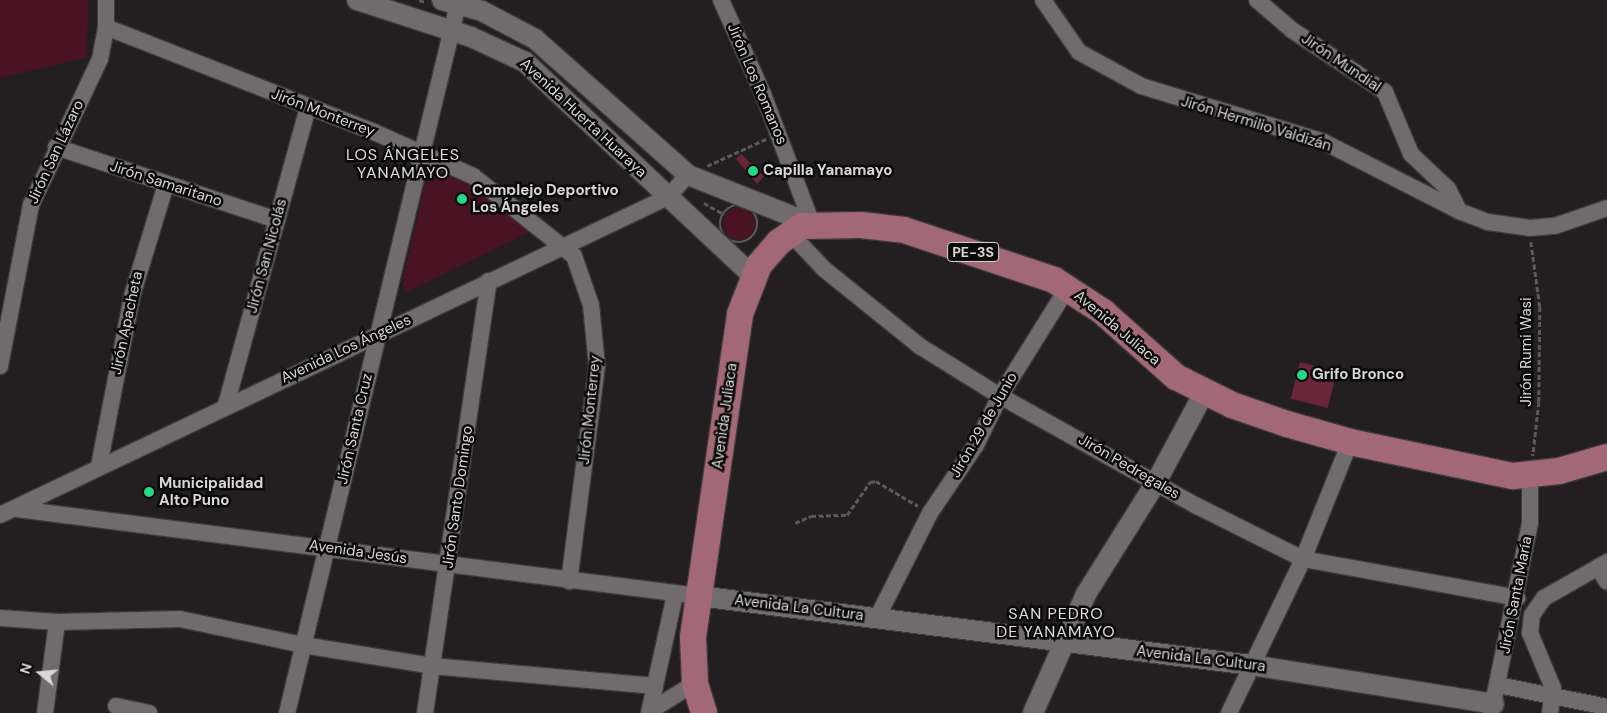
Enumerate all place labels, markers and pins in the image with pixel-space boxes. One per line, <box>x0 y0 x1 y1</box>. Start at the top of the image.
place label: Capilla Yanamayo <box>763 162 892 180</box>
marker: Capilla Yanamayo <box>747 165 759 177</box>
place label: Complejo Deportivo Los Ángeles <box>472 181 619 216</box>
marker: Complejo Deportivo Los Ángeles <box>456 193 468 205</box>
place label: Grifo Bronco <box>1312 366 1404 384</box>
marker: Grifo Bronco <box>1296 369 1308 381</box>
place label: Municipalidad Alto Puno <box>159 474 263 509</box>
marker: Municipalidad Alto Puno <box>143 486 155 498</box>

